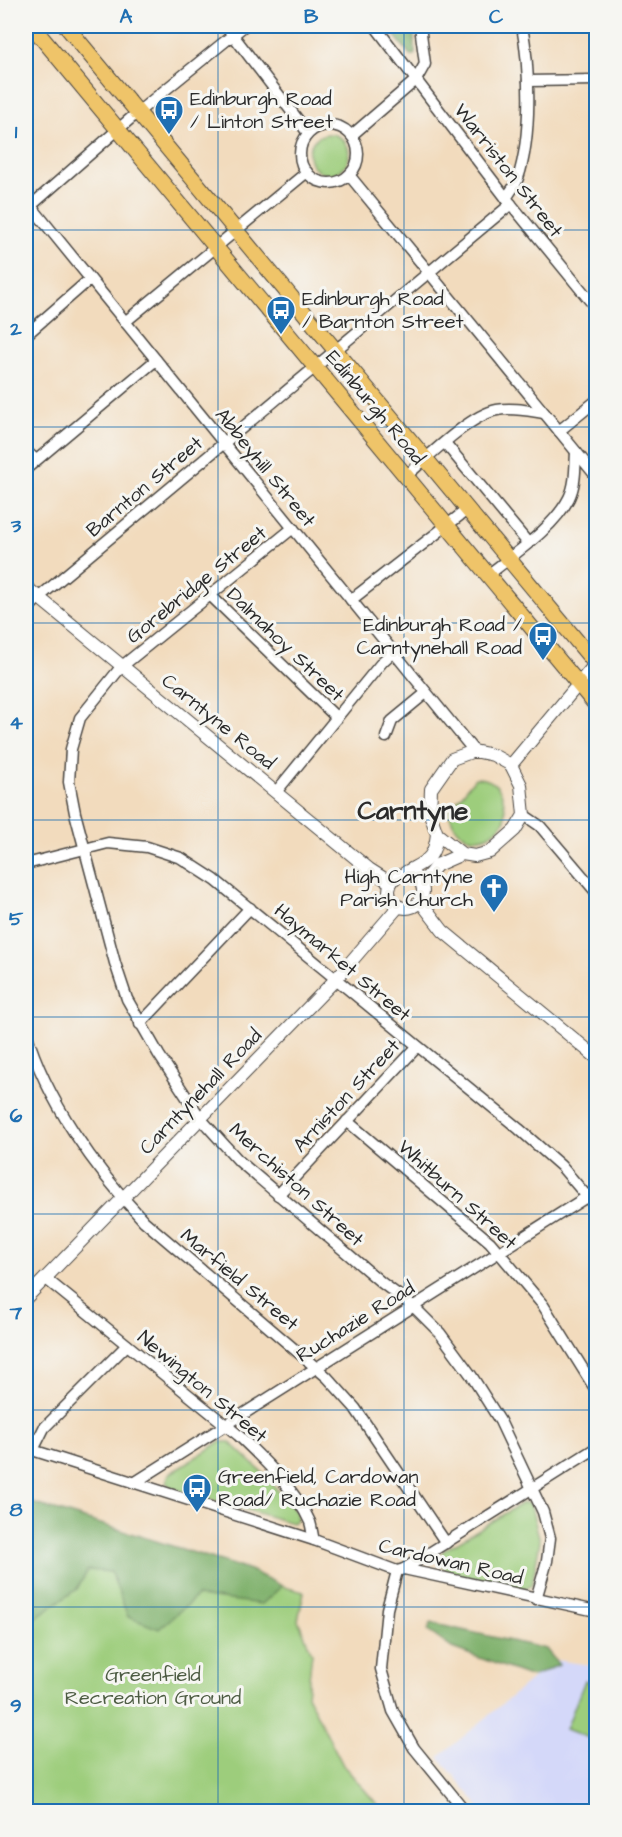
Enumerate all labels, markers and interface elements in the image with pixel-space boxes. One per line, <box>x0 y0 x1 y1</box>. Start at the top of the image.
text: A <box>120 3 133 31</box>
text: B <box>304 3 319 31</box>
text: C <box>489 3 504 31</box>
place label: Edinburgh Road / Linton Street <box>190 85 333 136</box>
bus stop icon: Edinburgh Road / Linton Street <box>153 94 185 136</box>
street label: Warriston Street <box>447 98 569 244</box>
text: 1 <box>15 118 18 146</box>
place label: Edinburgh Road / Barnton Street <box>302 285 464 336</box>
bus stop icon: Edinburgh Road / Barnton Street <box>265 294 297 336</box>
text: 2 <box>9 315 22 343</box>
street label: Edinburgh Road <box>318 344 432 472</box>
street label: Abbeyhill Street <box>208 402 322 534</box>
street label: Barnton Street <box>80 430 209 544</box>
text: 3 <box>10 512 22 540</box>
street label: Gorebridge Street <box>120 519 273 651</box>
street label: Dalmahoy Street <box>220 581 350 709</box>
place label: Edinburgh Road / Carntynehall Road <box>356 611 522 663</box>
bus stop icon: Edinburgh Road / Carntynehall Road <box>527 620 559 662</box>
street label: Carntyne Road <box>155 667 281 777</box>
text: 4 <box>9 709 23 737</box>
district label: Carntyne <box>358 793 468 832</box>
place label: High Carntyne Parish Church <box>340 863 473 914</box>
church icon: High Carntyne Parish Church <box>478 872 510 914</box>
street label: Haymarket Street <box>267 897 417 1029</box>
text: 5 <box>9 905 24 933</box>
street label: Carntynehall Road <box>133 1022 269 1162</box>
street label: Arniston Street <box>287 1033 407 1159</box>
text: 6 <box>10 1102 23 1130</box>
street label: Merchiston Street <box>223 1116 370 1253</box>
street label: Whitburn Street <box>392 1134 523 1256</box>
street label: Marfield Street <box>174 1222 305 1338</box>
street label: Ruchazie Road <box>291 1274 420 1369</box>
text: 7 <box>9 1299 23 1327</box>
street label: Newington Street <box>131 1324 273 1450</box>
place label: Greenfield, Cardowan Road/ Ruchazie Road <box>218 1463 418 1514</box>
bus stop icon: Greenfield, Cardowan Road/ Ruchazie Road <box>181 1472 213 1514</box>
text: 8 <box>10 1496 23 1524</box>
street label: Cardowan Road <box>376 1532 526 1592</box>
park label: Greenfield Recreation Ground <box>65 1661 241 1712</box>
text: 9 <box>10 1692 22 1720</box>

